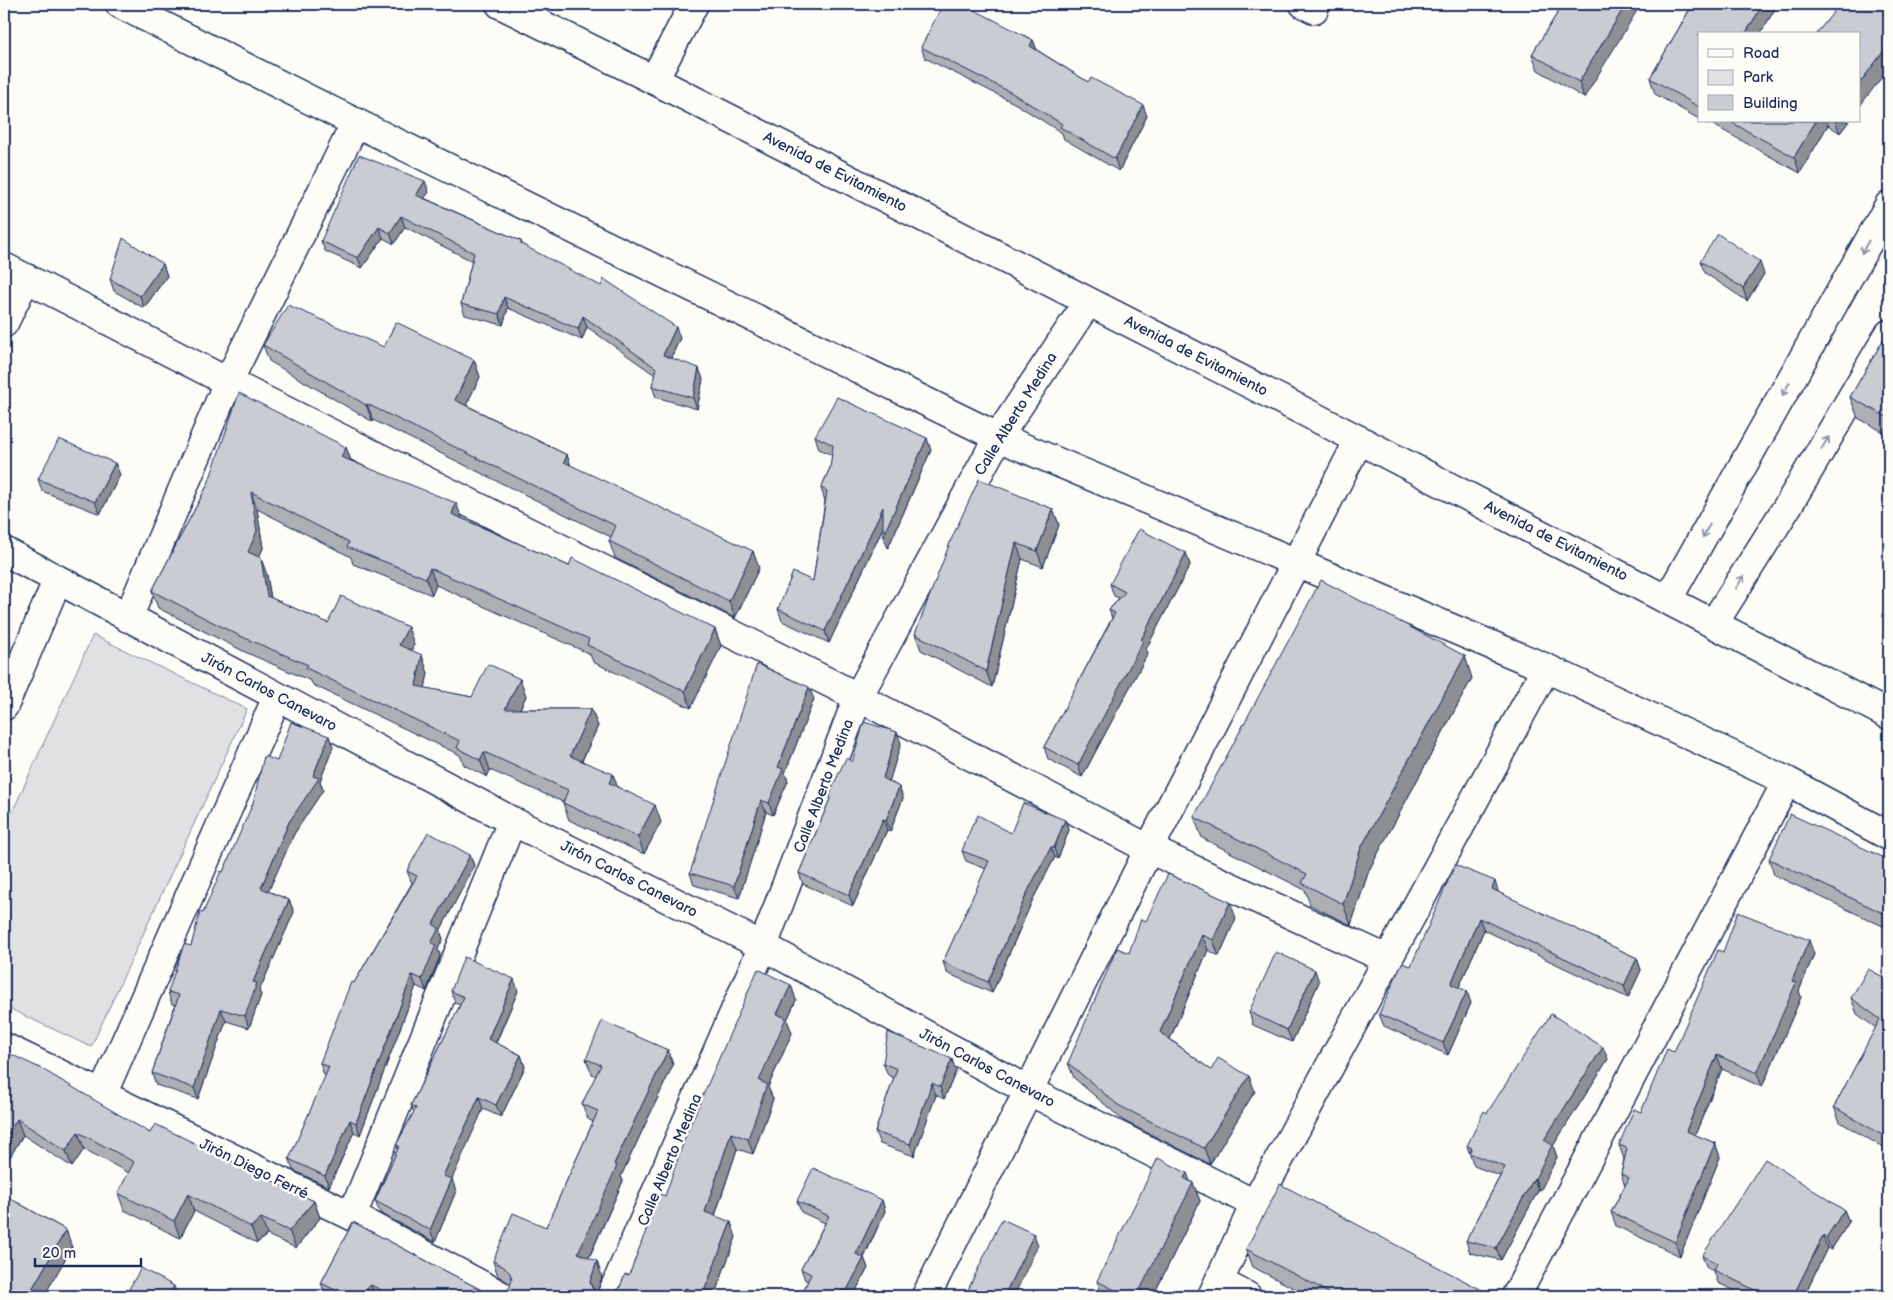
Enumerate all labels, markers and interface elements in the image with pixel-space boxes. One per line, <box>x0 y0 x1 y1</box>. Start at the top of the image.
legend <box>1698 32 1860 122</box>
text: Road <box>1743 44 1779 63</box>
text: Park <box>1743 68 1774 87</box>
text: Building <box>1743 94 1798 113</box>
street label: Avenida de Evitamiento <box>760 128 910 216</box>
one-way arrow <box>1860 240 1870 254</box>
street label: Avenida de Evitamiento <box>1121 312 1271 400</box>
street label: Calle Alberto Medina <box>970 349 1062 479</box>
one-way arrow <box>1780 381 1790 396</box>
one-way arrow <box>1820 436 1830 450</box>
street label: Avenida de Evitamiento <box>1481 497 1631 585</box>
one-way arrow <box>1701 523 1711 538</box>
one-way arrow <box>1735 575 1745 589</box>
street label: Jirón Carlos Canevaro <box>198 648 340 736</box>
street label: Calle Alberto Medina <box>790 716 858 856</box>
street label: Jirón Carlos Canevaro <box>557 836 701 922</box>
street label: Jirón Carlos Canevaro <box>916 1024 1058 1112</box>
street label: Calle Alberto Medina <box>634 1091 706 1229</box>
street label: Jirón Diego Ferré <box>196 1134 312 1204</box>
scale bar <box>35 1235 141 1267</box>
text: 20 m <box>42 1244 76 1263</box>

